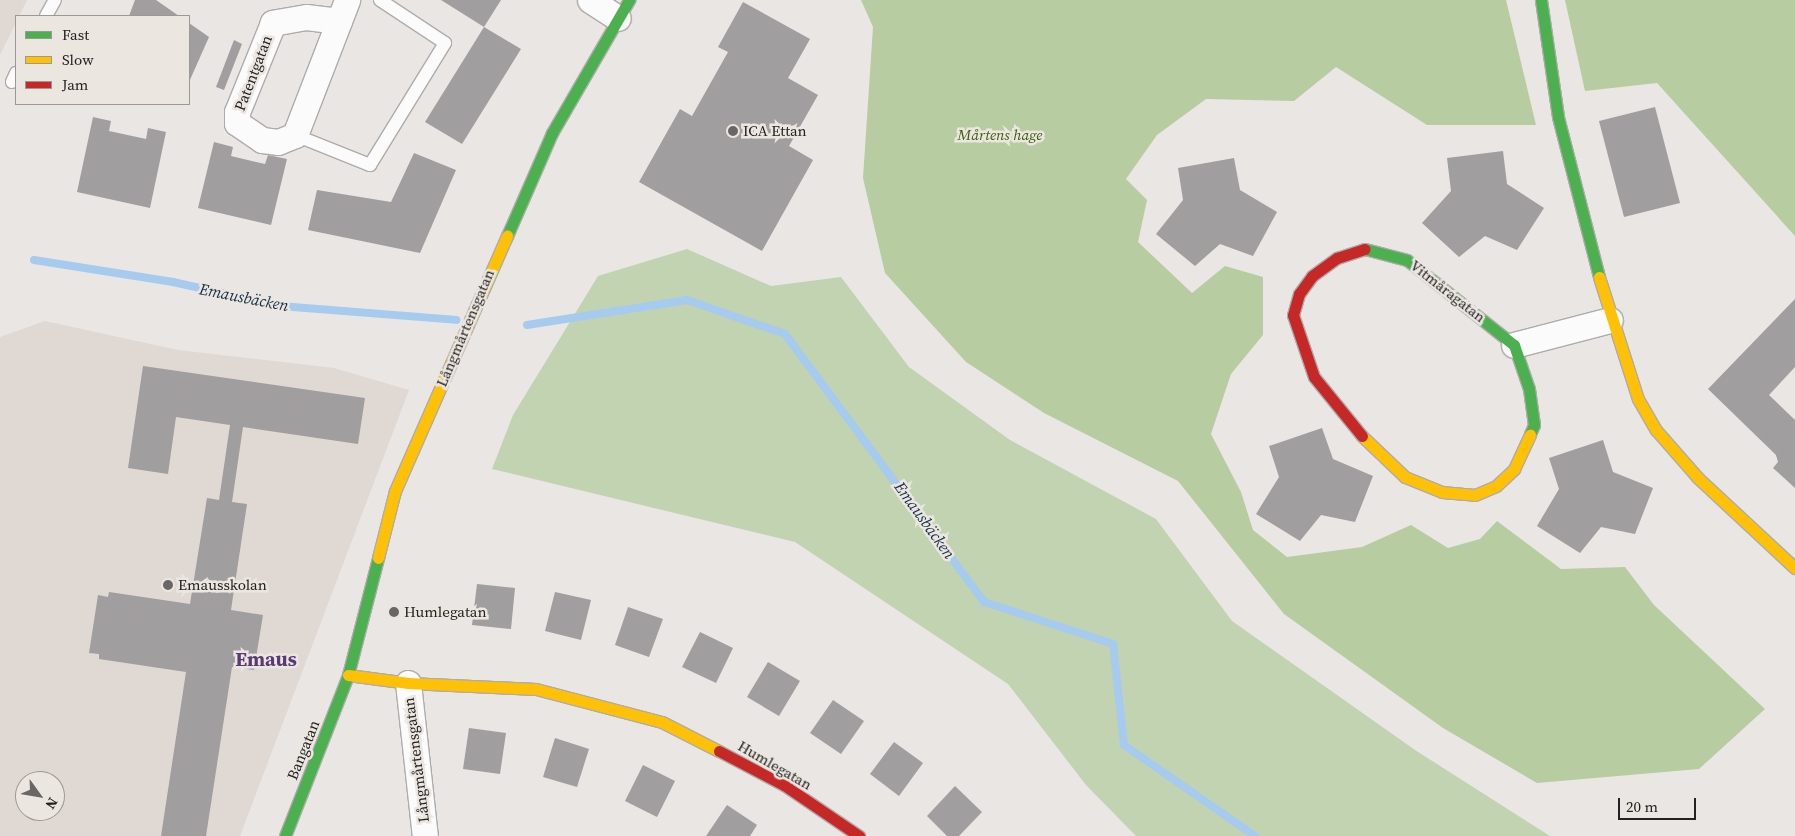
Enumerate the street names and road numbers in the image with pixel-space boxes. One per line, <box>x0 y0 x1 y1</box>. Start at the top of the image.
street label: Patentgatan <box>230 33 276 113</box>
street label: Vitmåragatan <box>1407 256 1489 326</box>
street label: Långmårtensgatan <box>432 267 498 389</box>
street label: Långmårtensgatan <box>399 696 433 824</box>
street label: Bangatan <box>283 718 323 782</box>
street label: Humlegatan <box>735 737 815 793</box>

